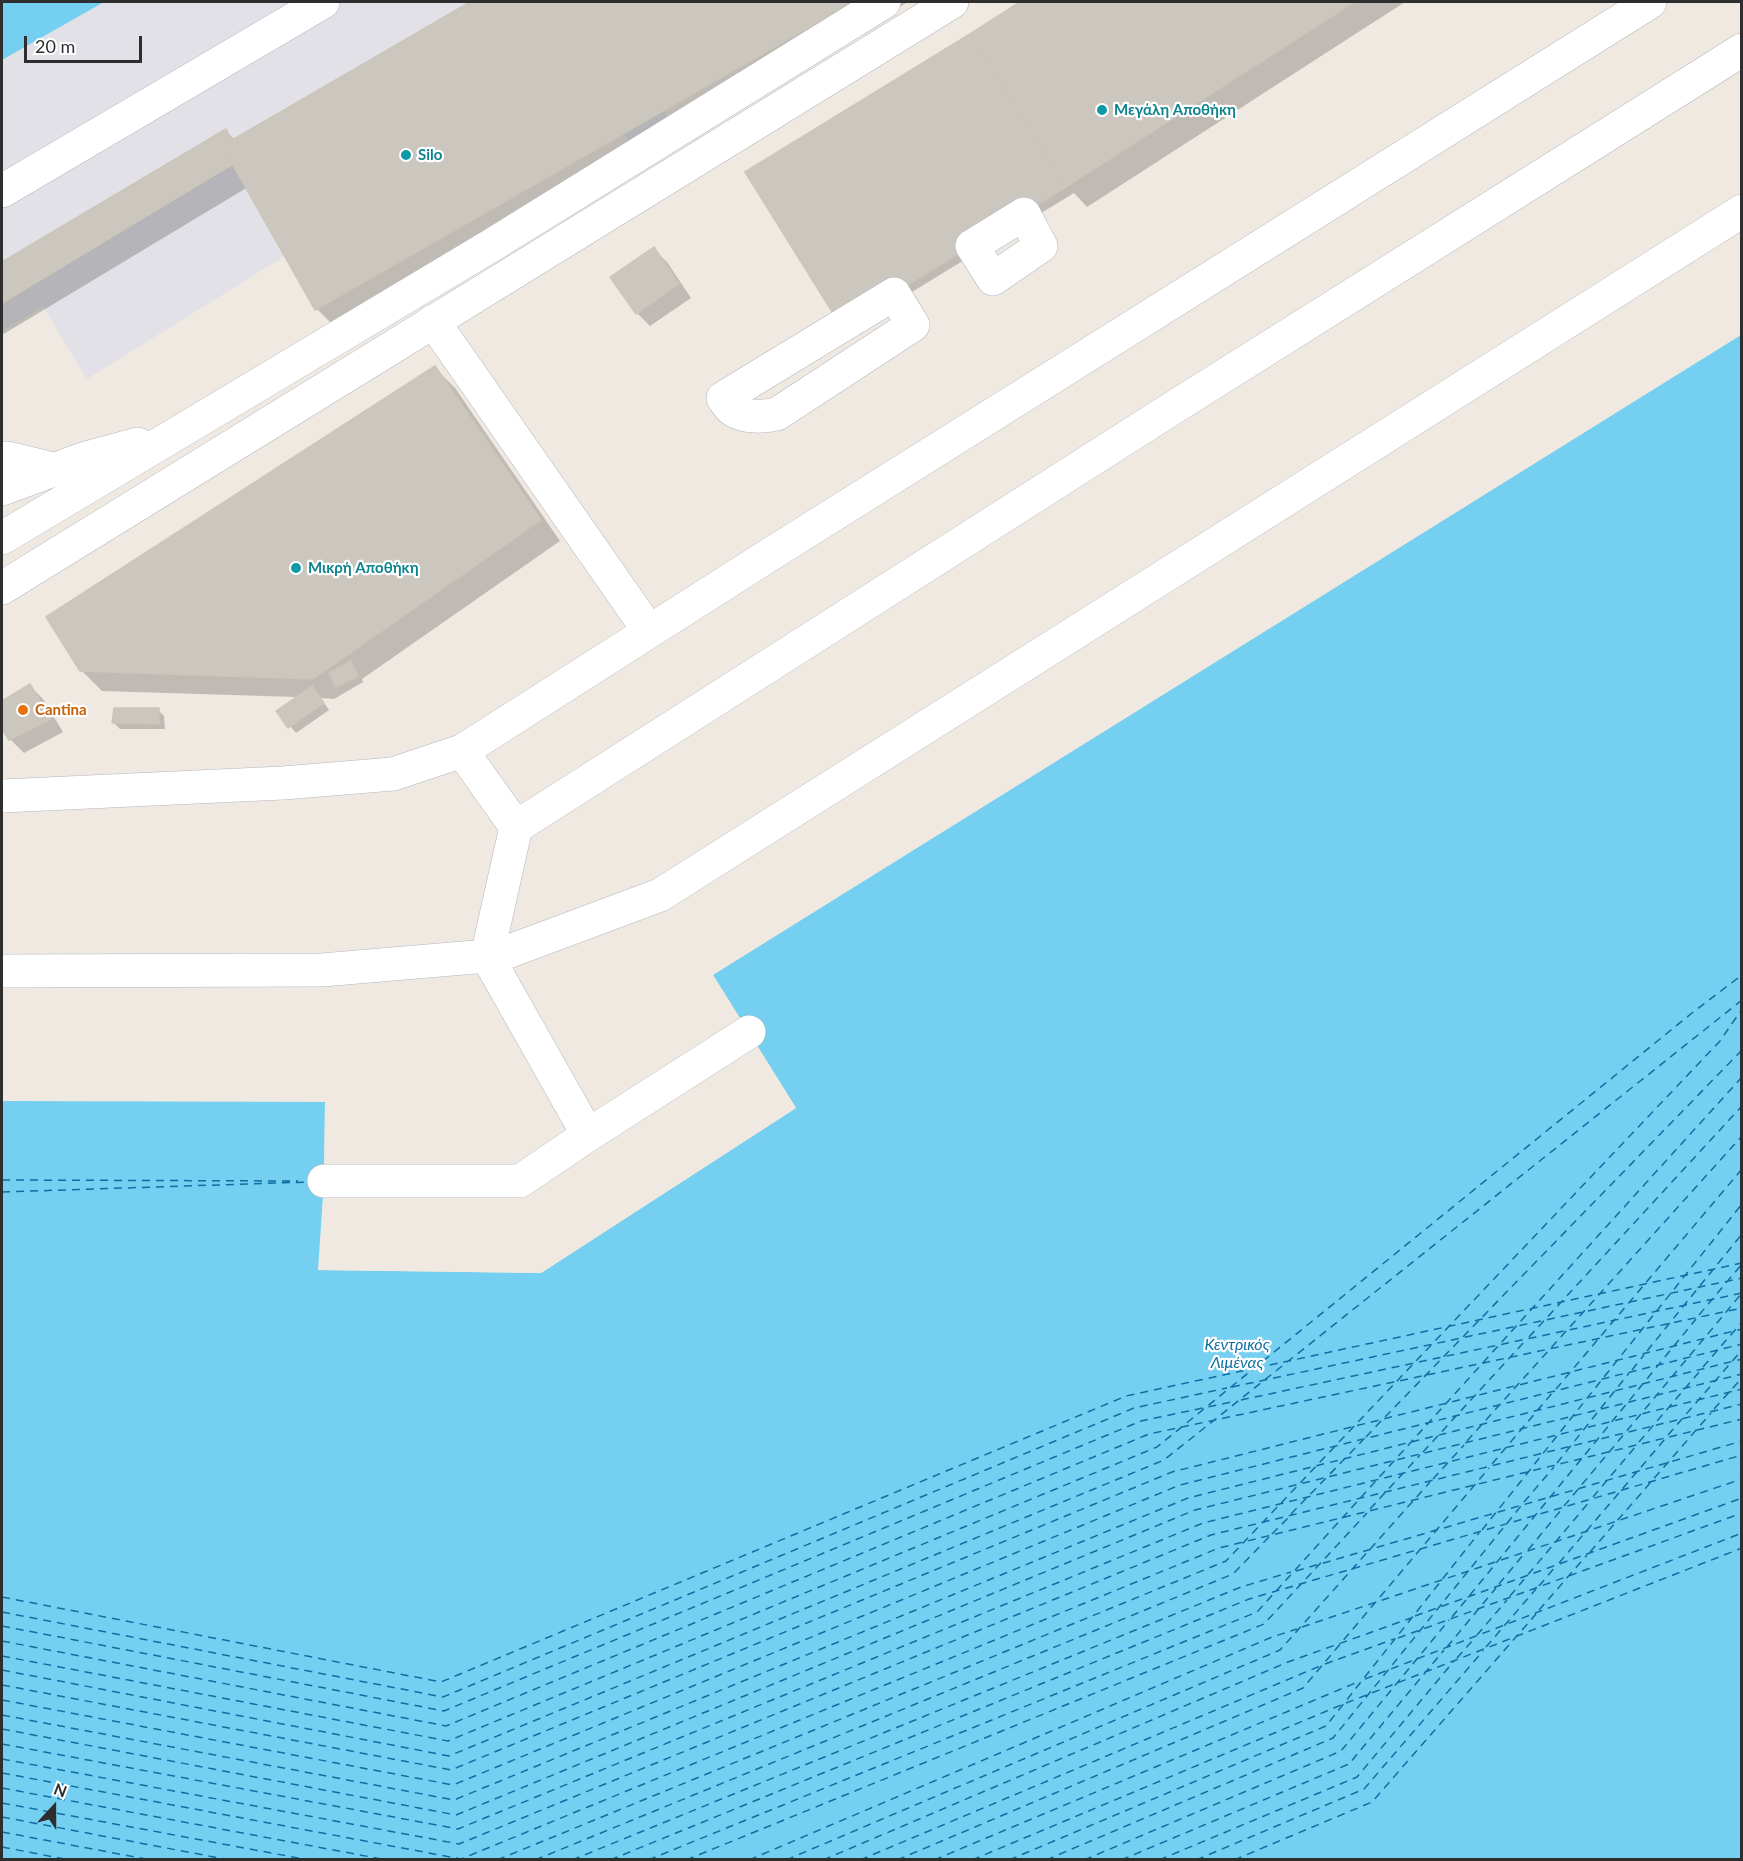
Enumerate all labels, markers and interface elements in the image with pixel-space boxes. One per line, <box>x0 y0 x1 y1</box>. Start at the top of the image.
scale bar <box>27 24 146 62</box>
text: 20 m <box>35 35 75 57</box>
place label: Μεγάλη Αποθήκη <box>1114 101 1236 119</box>
marker: Μεγάλη Αποθήκη <box>1095 103 1109 117</box>
place label: Silo <box>418 146 442 164</box>
marker: Silo <box>399 148 413 162</box>
place label: Μικρή Αποθήκη <box>308 559 419 577</box>
marker: Μικρή Αποθήκη <box>289 561 303 575</box>
place label: Cantina <box>35 701 87 719</box>
marker: Cantina <box>16 703 30 717</box>
water label: Κεντρικός Λιμένας <box>1204 1335 1270 1373</box>
north arrow <box>24 1777 84 1837</box>
text: N <box>51 1779 70 1801</box>

